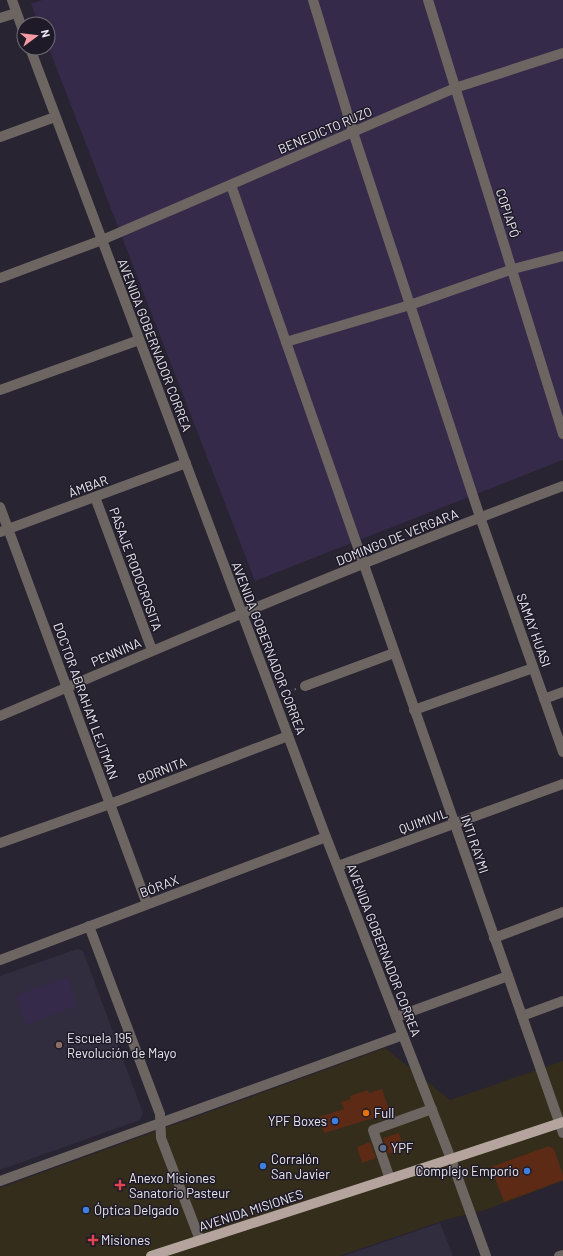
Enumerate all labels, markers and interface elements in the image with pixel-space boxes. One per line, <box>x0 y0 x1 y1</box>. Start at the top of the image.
north arrow <box>16 16 56 56</box>
text: N <box>39 28 53 39</box>
street label: BENEDICTO RUZO <box>276 103 374 157</box>
street label: COPIAPÓ <box>493 186 523 240</box>
street label: AVENIDA GOBERNADOR CORREA <box>115 256 195 434</box>
street label: ÁMBAR <box>66 471 110 501</box>
street label: PASAJE RODOCROSITA <box>106 505 166 633</box>
street label: DOMINGO DE VERGARA <box>334 505 460 569</box>
street label: AVENIDA GOBERNADOR CORREA <box>229 559 309 737</box>
street label: SAMAY HUASI <box>513 591 555 669</box>
street label: DOCTOR ABRAHAM LEJTMAN <box>50 620 122 782</box>
street label: PENNINA <box>88 634 144 670</box>
street label: BORNITA <box>135 753 189 787</box>
street label: QUIMIVIL <box>397 805 449 837</box>
street label: INTI RAYMI <box>458 813 492 875</box>
street label: AVENIDA GOBERNADOR CORREA <box>344 861 424 1039</box>
street label: BÓRAX <box>137 871 181 901</box>
place label: Escuela 195 Revolución de Mayo <box>67 1030 177 1061</box>
marker: Escuela 195 Revolución de Mayo <box>54 1040 64 1050</box>
place label: Full <box>374 1105 394 1121</box>
marker: Full <box>361 1108 371 1118</box>
place label: YPF Boxes <box>268 1113 327 1129</box>
marker: YPF Boxes <box>330 1116 340 1126</box>
place label: YPF <box>391 1140 414 1156</box>
marker: YPF <box>378 1143 388 1153</box>
place label: Corralón San Javier <box>271 1151 330 1182</box>
marker: Corralón San Javier <box>258 1161 268 1171</box>
place label: Complejo Emporio <box>415 1163 519 1179</box>
marker: Complejo Emporio <box>522 1166 532 1176</box>
place label: Anexo Misiones Sanatorio Pasteur <box>129 1170 230 1201</box>
marker: Anexo Misiones Sanatorio Pasteur <box>114 1179 126 1191</box>
street label: AVENIDA MISIONES <box>197 1186 305 1234</box>
place label: Óptica Delgado <box>94 1202 179 1218</box>
marker: Óptica Delgado <box>81 1205 91 1215</box>
place label: Misiones <box>101 1232 150 1248</box>
marker: Misiones <box>88 1235 98 1245</box>

